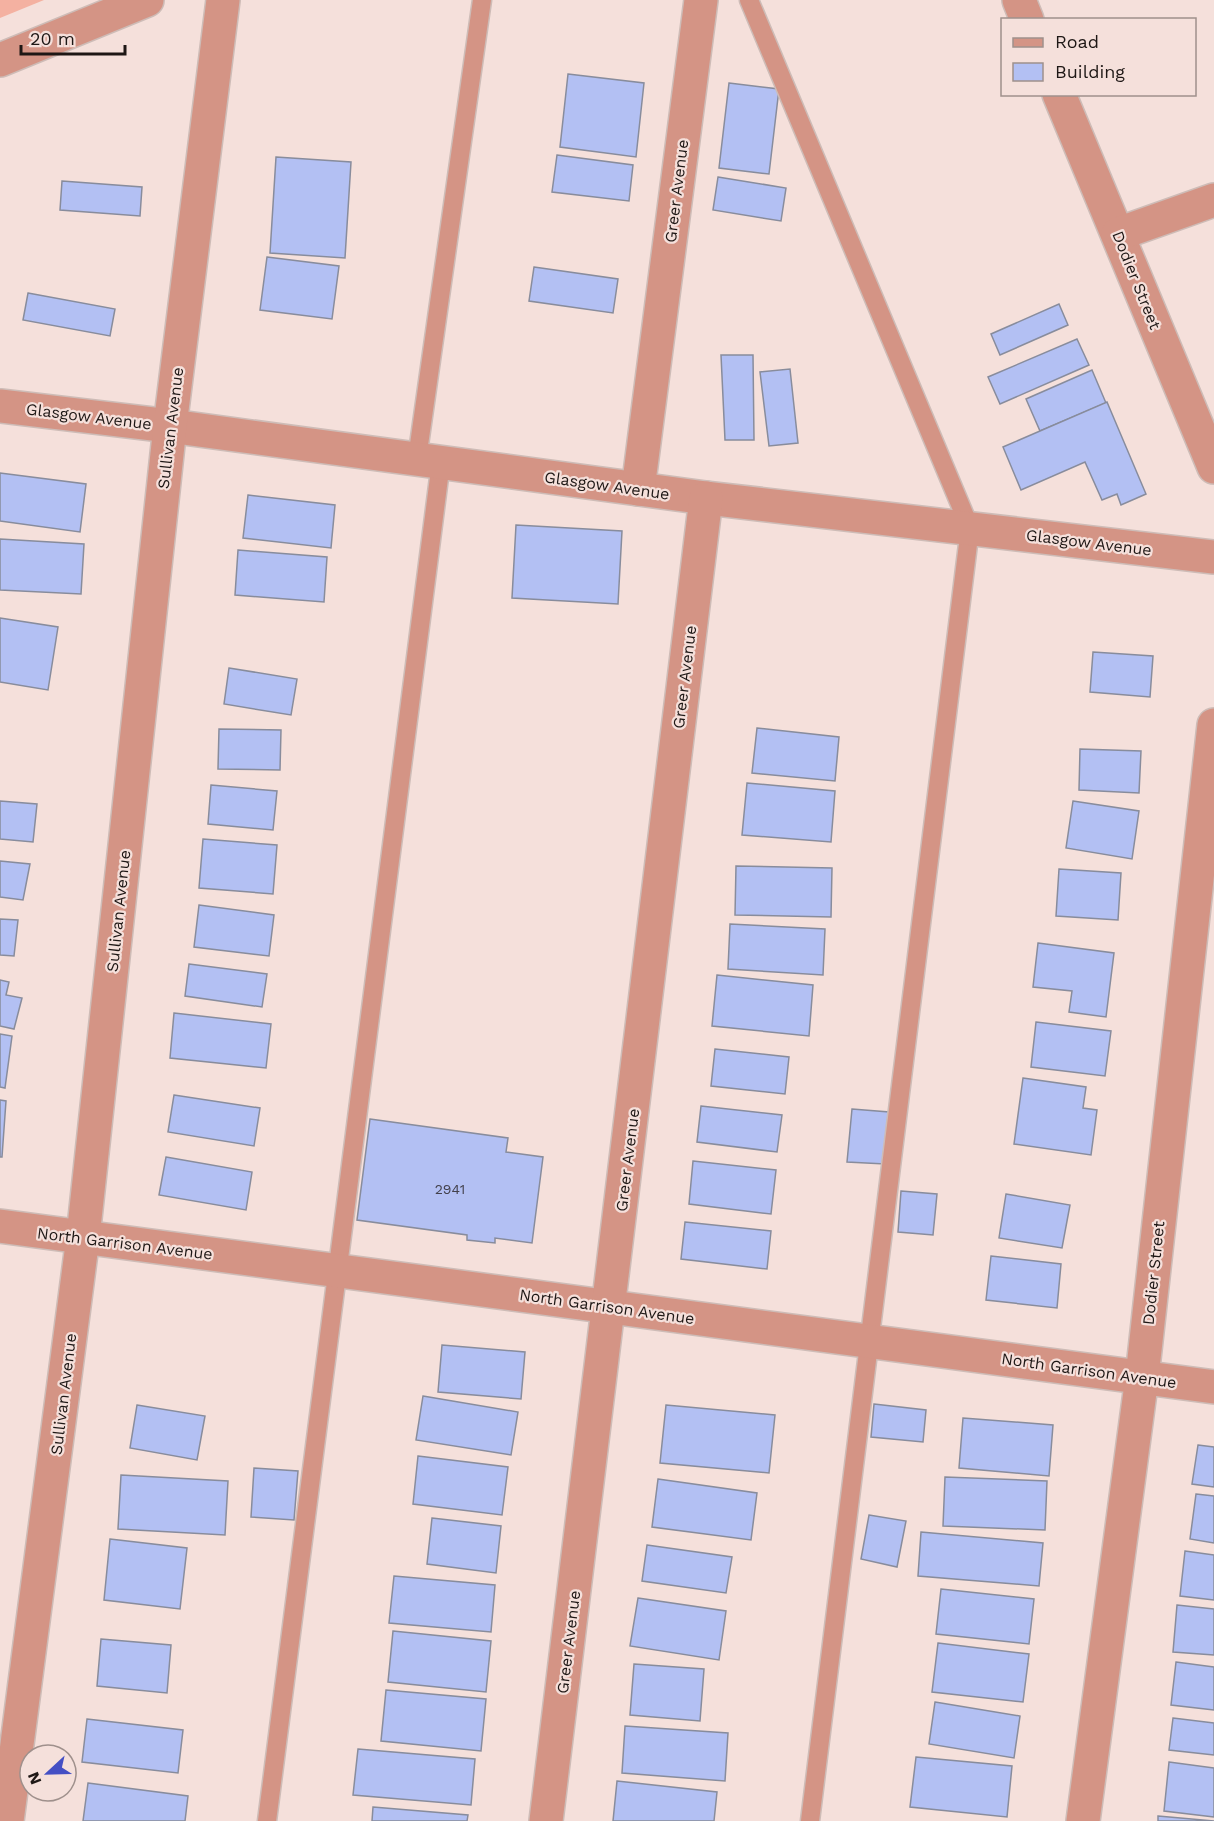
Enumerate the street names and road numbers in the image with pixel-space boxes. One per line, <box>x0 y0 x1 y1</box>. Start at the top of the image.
street label: Greer Avenue <box>661 138 692 244</box>
street label: Dodier Street <box>1108 228 1165 332</box>
street label: Sullivan Avenue <box>154 366 187 490</box>
street label: Glasgow Avenue <box>25 399 153 434</box>
street label: Glasgow Avenue <box>543 467 671 504</box>
street label: Glasgow Avenue <box>1025 525 1153 560</box>
street label: Greer Avenue <box>669 624 700 730</box>
street label: Sullivan Avenue <box>103 849 134 973</box>
street label: Greer Avenue <box>612 1107 643 1213</box>
street label: Dodier Street <box>1139 1220 1168 1326</box>
street label: North Garrison Avenue <box>36 1223 214 1264</box>
street label: North Garrison Avenue <box>518 1285 696 1328</box>
street label: Sullivan Avenue <box>47 1332 80 1456</box>
street label: North Garrison Avenue <box>1000 1349 1178 1392</box>
street label: Greer Avenue <box>553 1589 584 1695</box>

